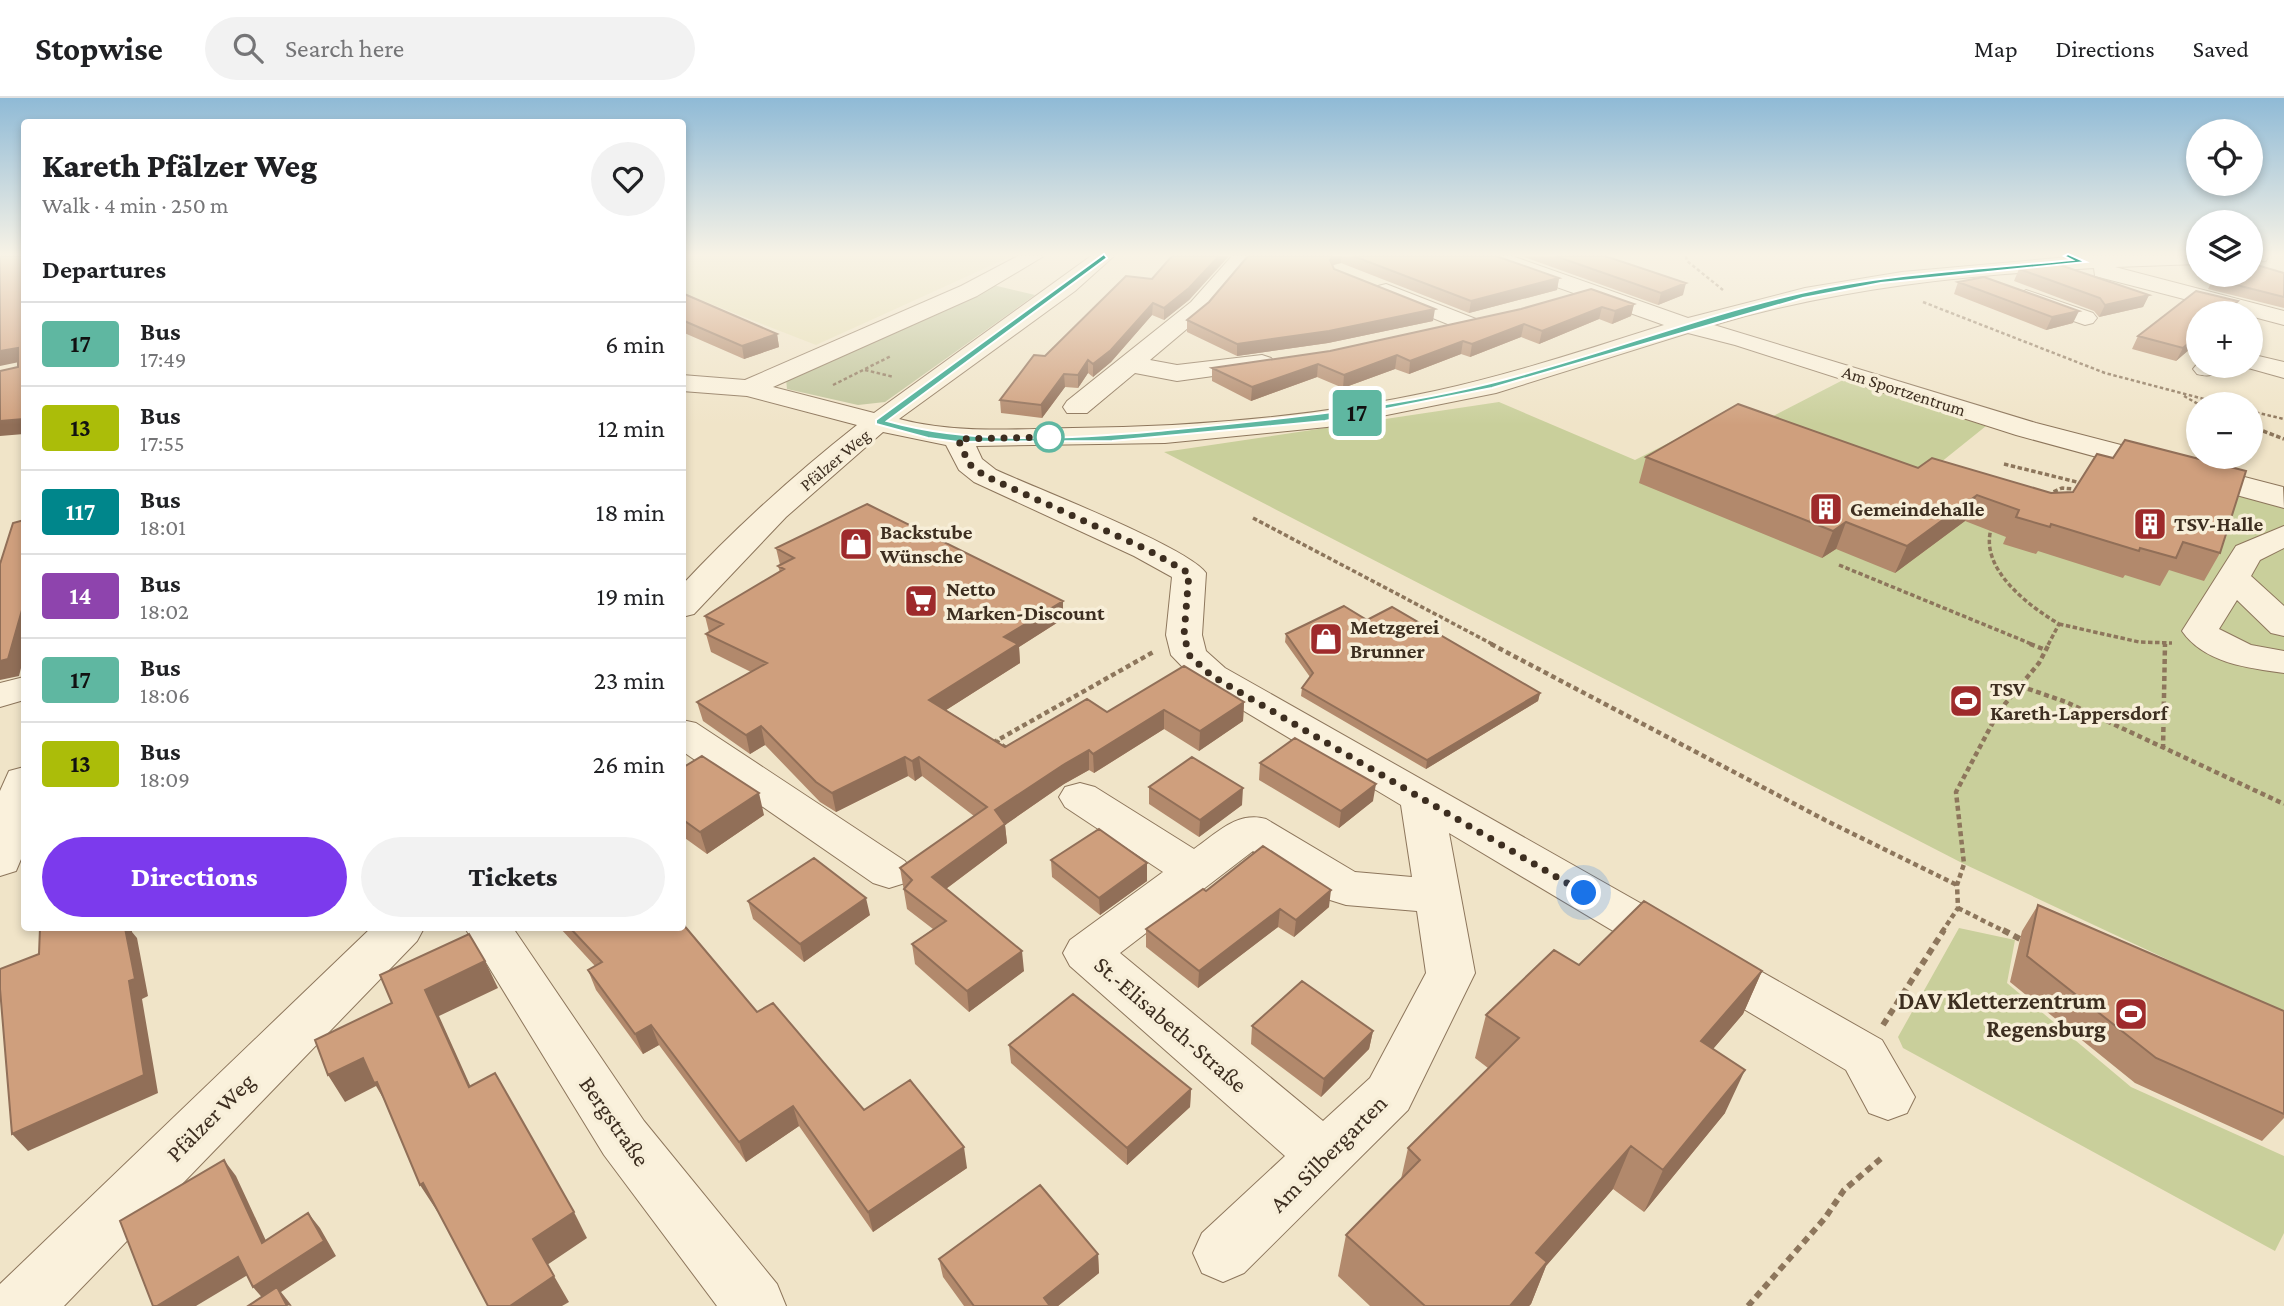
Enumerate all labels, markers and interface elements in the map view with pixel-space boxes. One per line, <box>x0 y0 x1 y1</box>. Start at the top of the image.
search box <box>205 17 695 80</box>
icon: search <box>229 29 267 67</box>
text: Stopwise <box>35 30 163 67</box>
text: Search here <box>285 34 404 63</box>
text: Map <box>1974 35 2018 62</box>
text: Directions <box>2056 35 2155 62</box>
text: Saved <box>2193 35 2249 62</box>
map controls <box>2186 119 2263 469</box>
button: locate <box>2186 119 2263 196</box>
button: heart <box>591 142 665 216</box>
text: Kareth Pfälzer Weg <box>42 147 317 184</box>
text: Walk · 4 min · 250 m <box>42 192 229 218</box>
button: layers <box>2186 210 2263 287</box>
text: Departures <box>42 255 166 284</box>
button: + <box>2186 301 2263 378</box>
text: Bus <box>140 317 181 346</box>
text: 17 <box>70 330 91 357</box>
text: 6 min <box>605 330 665 359</box>
text: 17:49 <box>140 346 186 372</box>
street label: Am Sportzentrum <box>1840 362 1969 421</box>
line badge: 17 <box>1326 390 1388 436</box>
button: − <box>2186 392 2263 469</box>
text: 17 <box>1347 399 1367 426</box>
text: Bus <box>140 401 181 430</box>
text: 13 <box>70 414 91 441</box>
text: 12 min <box>597 414 665 443</box>
unlabelled marker <box>1034 422 1064 452</box>
street label: Pfälzer Weg <box>796 425 874 495</box>
text: 17:55 <box>140 430 185 456</box>
text: Bus <box>140 485 181 514</box>
building icon: Gemeindehalle <box>1807 490 1845 528</box>
place label: Gemeindehalle <box>1850 497 1985 521</box>
text: 117 <box>66 498 95 525</box>
text: 18 min <box>596 498 665 527</box>
building icon: TSV-Halle <box>2131 505 2169 543</box>
place label: TSV-Halle <box>2174 512 2263 536</box>
text: 18:01 <box>140 514 186 540</box>
place label: Backstube Wünsche <box>879 520 973 568</box>
shop icon: Backstube Wünsche <box>837 525 875 563</box>
text: Bus <box>140 569 181 598</box>
place label: Netto Marken-Discount <box>946 577 1105 625</box>
text: 14 <box>70 582 91 609</box>
text: 19 min <box>597 582 665 611</box>
supermarket icon: Netto Marken-Discount <box>902 582 940 620</box>
text: 18:02 <box>140 598 189 624</box>
place label: Metzgerei Brunner <box>1350 615 1439 663</box>
shop icon: Metzgerei Brunner <box>1307 620 1345 658</box>
text: Bus <box>140 653 181 682</box>
text: 17 <box>70 666 91 693</box>
text: 23 min <box>594 666 665 695</box>
place label: TSV Kareth-Lappersdorf <box>1990 677 2169 725</box>
text: 18:06 <box>140 682 190 708</box>
sports icon: TSV Kareth-Lappersdorf <box>1947 682 1985 720</box>
text: Bus <box>140 737 181 766</box>
text: 13 <box>70 750 91 777</box>
text: 26 min <box>593 750 665 779</box>
text: 18:09 <box>140 766 190 792</box>
button: Directions <box>42 837 347 917</box>
button: Tickets <box>361 837 665 917</box>
your location <box>1566 875 1601 910</box>
street label: St.-Elisabeth-Straße <box>1089 950 1253 1098</box>
place label: DAV Kletterzentrum Regensburg <box>1898 987 2107 1042</box>
sports icon: DAV Kletterzentrum Regensburg <box>2112 995 2150 1033</box>
street label: Pfälzer Weg <box>160 1067 260 1167</box>
street label: Bergstraße <box>574 1071 656 1171</box>
street label: Am Silbergarten <box>1264 1089 1392 1217</box>

